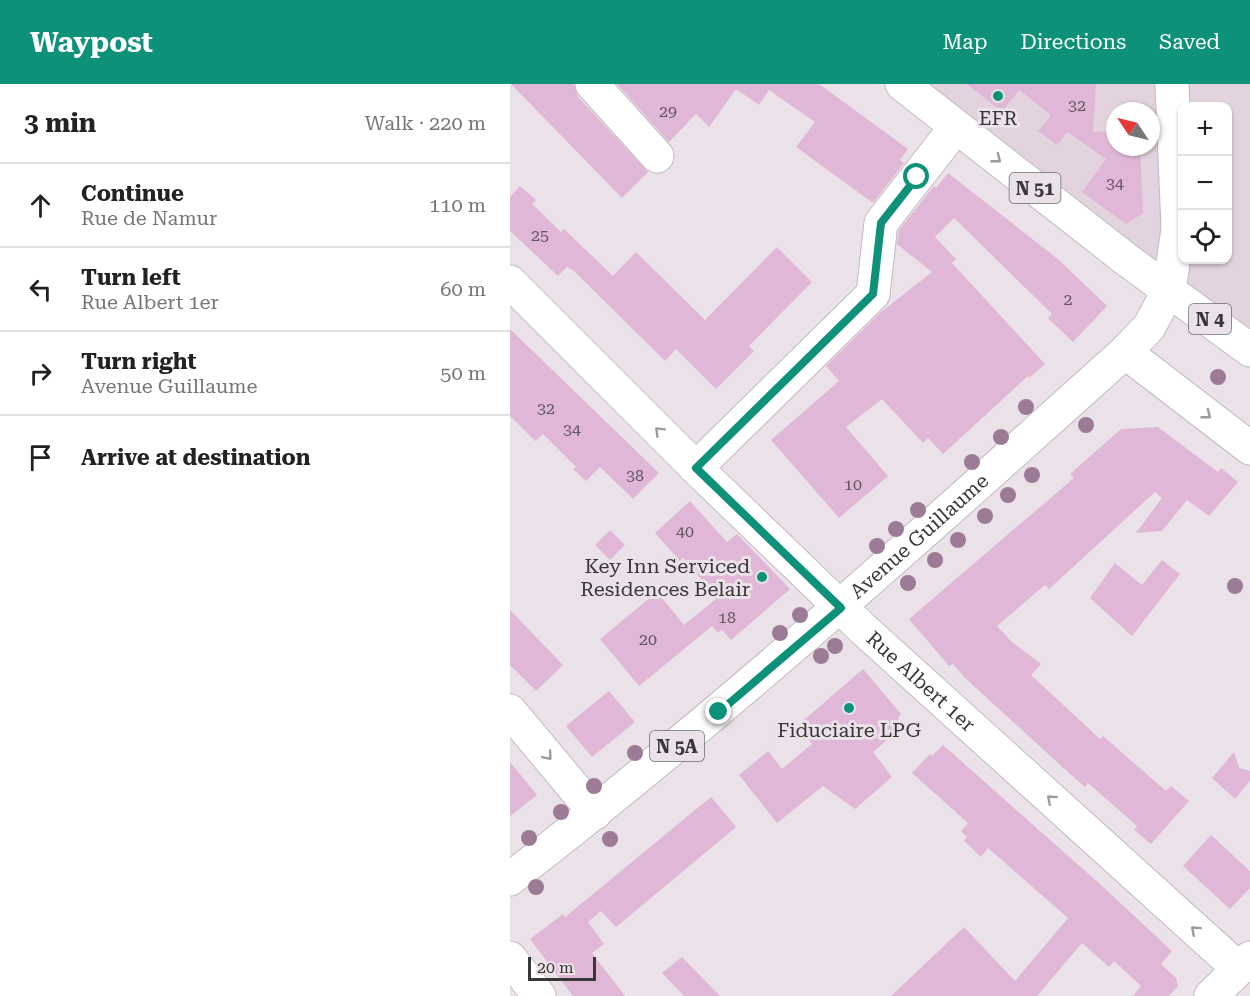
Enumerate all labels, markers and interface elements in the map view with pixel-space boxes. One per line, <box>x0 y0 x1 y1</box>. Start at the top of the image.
text: Waypost <box>30 26 153 59</box>
text: Map <box>943 30 987 54</box>
text: Directions <box>1020 30 1126 54</box>
text: Saved <box>1159 30 1220 54</box>
marker: EFR <box>991 89 1005 103</box>
house number: 32 <box>1068 96 1086 115</box>
house number: 29 <box>659 102 677 121</box>
north arrow <box>1106 102 1160 156</box>
map controls <box>1178 102 1232 264</box>
button: + <box>1178 102 1232 156</box>
place label: EFR <box>979 106 1017 130</box>
text: 3 min <box>24 108 96 138</box>
text: Walk · 220 m <box>365 111 486 135</box>
one-way arrow <box>991 151 1002 162</box>
button: − <box>1178 156 1232 210</box>
route start <box>903 163 929 189</box>
road number: N 51 <box>1010 173 1060 203</box>
house number: 34 <box>1106 174 1124 193</box>
text: Continue <box>81 181 184 206</box>
icon: ahead <box>24 189 57 222</box>
text: 110 m <box>429 193 486 217</box>
text: Rue de Namur <box>81 206 217 230</box>
button: locate <box>1178 210 1232 264</box>
house number: 25 <box>531 226 549 245</box>
text: Turn left <box>81 265 181 290</box>
icon: left <box>24 273 57 306</box>
text: 60 m <box>440 277 486 301</box>
text: Rue Albert 1er <box>81 290 219 314</box>
house number: 2 <box>1064 290 1073 309</box>
road number: N 4 <box>1189 304 1231 334</box>
text: Turn right <box>81 349 196 374</box>
icon: right <box>24 357 57 390</box>
text: 50 m <box>440 361 486 385</box>
text: Avenue Guillaume <box>81 374 257 398</box>
house number: 32 <box>537 399 555 418</box>
one-way arrow <box>1200 408 1211 419</box>
house number: 34 <box>563 420 581 439</box>
one-way arrow <box>656 428 667 439</box>
icon: arrive <box>24 441 57 474</box>
text: Arrive at destination <box>81 445 310 470</box>
house number: 38 <box>626 466 644 485</box>
street label: Avenue Guillaume <box>845 469 993 604</box>
house number: 10 <box>844 475 862 494</box>
house number: 40 <box>676 522 694 541</box>
place label: Key Inn Serviced Residences Belair <box>580 554 750 601</box>
marker: Key Inn Serviced Residences Belair <box>755 570 769 584</box>
house number: 18 <box>718 608 736 627</box>
street label: Rue Albert 1er <box>862 626 980 736</box>
house number: 20 <box>639 630 657 649</box>
route end <box>705 698 731 724</box>
marker: Fiduciaire LPG <box>842 701 856 715</box>
place label: Fiduciaire LPG <box>777 718 921 742</box>
road number: N 5A <box>650 731 704 761</box>
one-way arrow <box>540 749 551 760</box>
one-way arrow <box>1047 795 1057 806</box>
one-way arrow <box>1191 926 1202 937</box>
scale bar <box>528 954 596 982</box>
text: 20 m <box>537 958 574 977</box>

